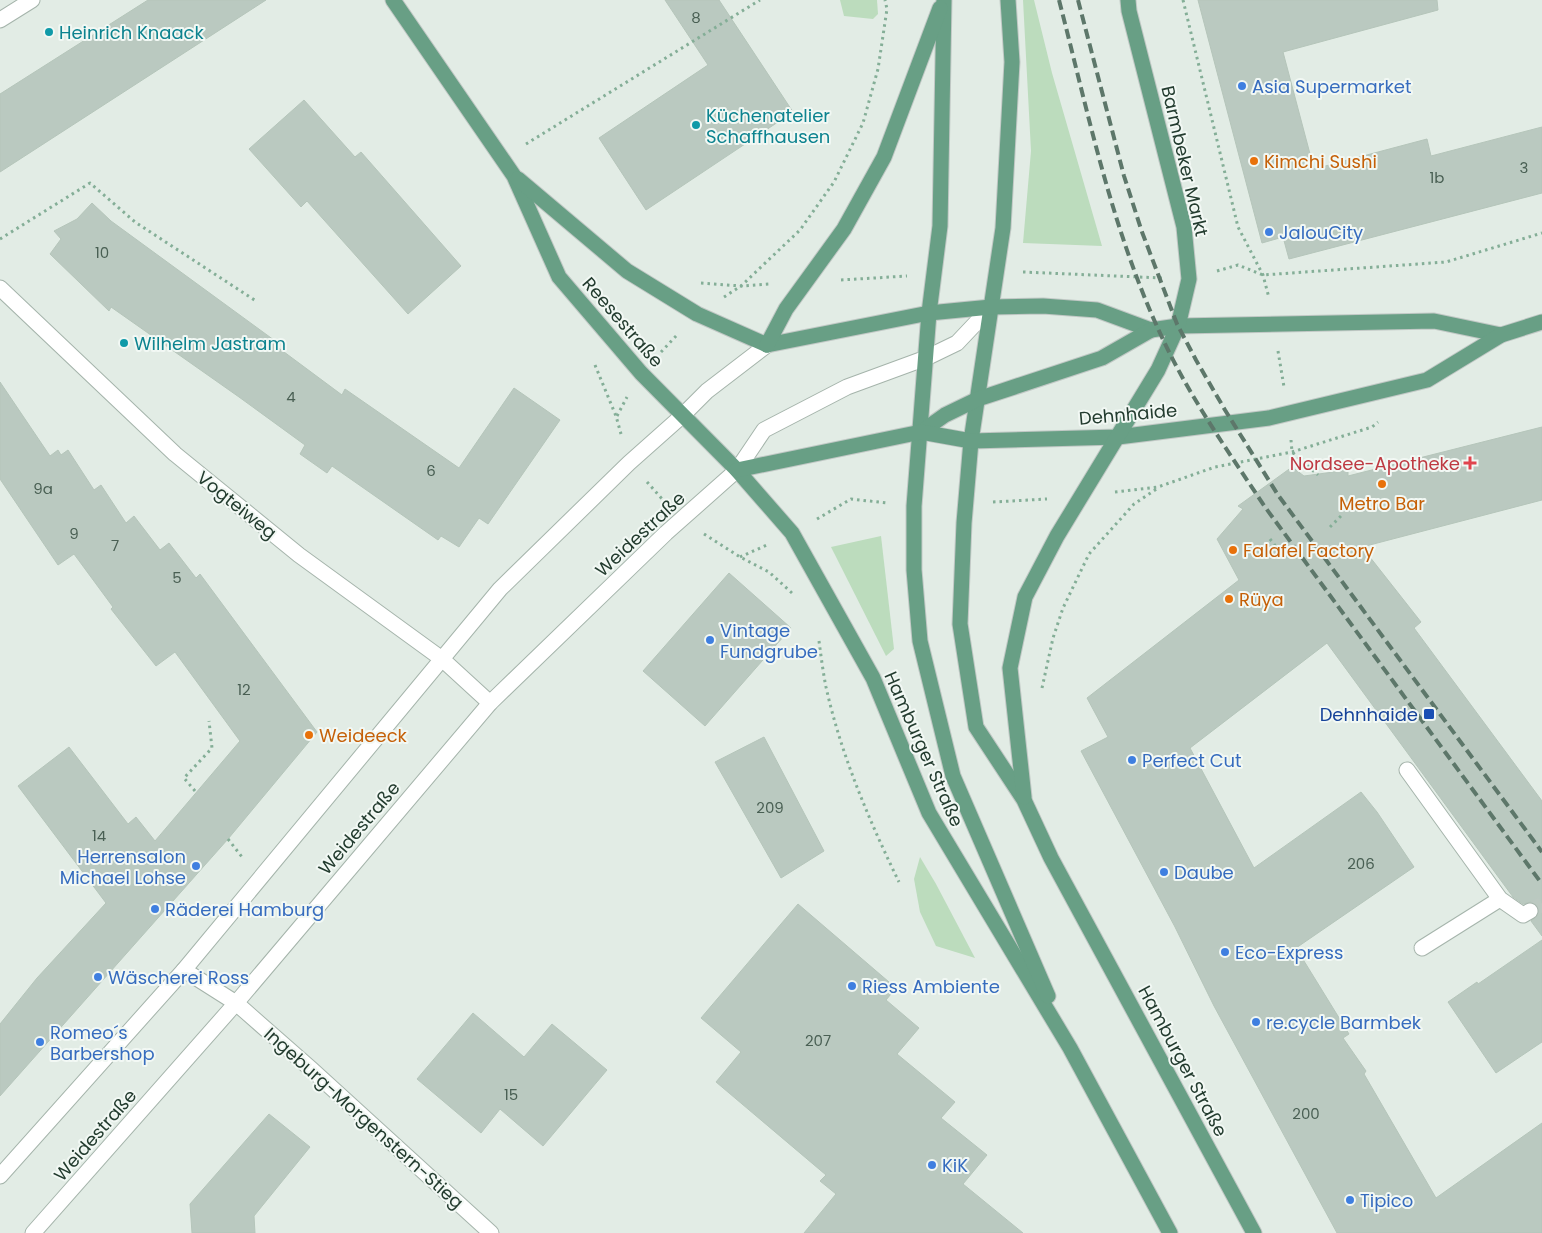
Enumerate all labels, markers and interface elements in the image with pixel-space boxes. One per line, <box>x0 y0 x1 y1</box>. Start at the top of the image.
house number: 8 <box>691 7 701 28</box>
place label: Heinrich Knaack <box>59 20 205 45</box>
marker: Heinrich Knaack <box>43 26 55 38</box>
place label: Asia Supermarket <box>1252 74 1411 99</box>
marker: Asia Supermarket <box>1236 80 1248 92</box>
street label: Barmbeker Markt <box>1156 83 1214 239</box>
place label: Küchenatelier Schaffhausen <box>706 103 830 149</box>
marker: Küchenatelier Schaffhausen <box>690 119 702 131</box>
place label: Kimchi Sushi <box>1264 149 1377 174</box>
marker: Kimchi Sushi <box>1248 155 1260 167</box>
house number: 3 <box>1520 157 1528 178</box>
house number: 1b <box>1430 167 1444 188</box>
place label: JalouCity <box>1279 220 1363 245</box>
marker: JalouCity <box>1263 226 1275 238</box>
house number: 10 <box>95 242 109 263</box>
street label: Reesestraße <box>577 272 669 372</box>
place label: Wilhelm Jastram <box>134 331 286 356</box>
marker: Wilhelm Jastram <box>118 337 130 349</box>
house number: 4 <box>286 386 296 407</box>
street label: Dehnhaide <box>1078 397 1178 431</box>
place label: Nordsee-Apotheke <box>1290 451 1460 476</box>
marker: Nordsee-Apotheke <box>1464 457 1476 469</box>
house number: 6 <box>426 460 436 481</box>
street label: Vogteiweg <box>192 465 282 545</box>
house number: 9a <box>33 478 53 499</box>
marker: Metro Bar <box>1376 478 1388 490</box>
street label: Weidestraße <box>590 486 690 582</box>
place label: Metro Bar <box>1339 491 1425 516</box>
house number: 9 <box>69 523 79 544</box>
house number: 7 <box>111 535 119 556</box>
place label: Falafel Factory <box>1243 538 1374 563</box>
marker: Falafel Factory <box>1227 544 1239 556</box>
house number: 5 <box>172 567 182 588</box>
place label: Rüya <box>1239 587 1284 612</box>
marker: Rüya <box>1223 593 1235 605</box>
place label: Vintage Fundgrube <box>720 618 818 664</box>
marker: Vintage Fundgrube <box>704 634 716 646</box>
street label: Hamburger Straße <box>878 667 970 831</box>
house number: 12 <box>237 679 251 700</box>
place label: Dehnhaide <box>1320 702 1418 727</box>
marker: Dehnhaide <box>1422 707 1436 721</box>
place label: Weideeck <box>319 723 408 748</box>
marker: Weideeck <box>303 729 315 741</box>
place label: Perfect Cut <box>1142 748 1242 773</box>
marker: Perfect Cut <box>1126 754 1138 766</box>
street label: Weidestraße <box>313 776 405 880</box>
house number: 209 <box>756 797 784 818</box>
house number: 14 <box>92 825 106 846</box>
place label: Herrensalon Michael Lohse <box>60 844 186 890</box>
house number: 206 <box>1347 853 1375 874</box>
marker: Herrensalon Michael Lohse <box>190 860 202 872</box>
place label: Daube <box>1174 860 1234 885</box>
marker: Daube <box>1158 866 1170 878</box>
place label: Räderei Hamburg <box>165 897 324 922</box>
marker: Räderei Hamburg <box>149 903 161 915</box>
place label: Eco-Express <box>1235 940 1343 965</box>
marker: Eco-Express <box>1219 946 1231 958</box>
place label: Wäscherei Ross <box>108 965 249 990</box>
marker: Wäscherei Ross <box>92 971 104 983</box>
place label: Riess Ambiente <box>862 974 1000 999</box>
marker: Riess Ambiente <box>846 980 858 992</box>
street label: Hamburger Straße <box>1133 981 1233 1141</box>
place label: re.cycle Barmbek <box>1266 1010 1422 1035</box>
marker: re.cycle Barmbek <box>1250 1016 1262 1028</box>
place label: Romeo´s Barbershop <box>50 1020 155 1066</box>
street label: Ingeburg-Morgenstern-Stieg <box>259 1022 469 1214</box>
house number: 207 <box>805 1030 831 1051</box>
marker: Romeo´s Barbershop <box>34 1036 46 1048</box>
street label: Weidestraße <box>48 1084 142 1186</box>
house number: 15 <box>504 1084 518 1105</box>
house number: 200 <box>1292 1103 1320 1124</box>
place label: KiK <box>942 1153 968 1178</box>
marker: KiK <box>926 1159 938 1171</box>
place label: Tipico <box>1360 1188 1413 1213</box>
marker: Tipico <box>1344 1194 1356 1206</box>

